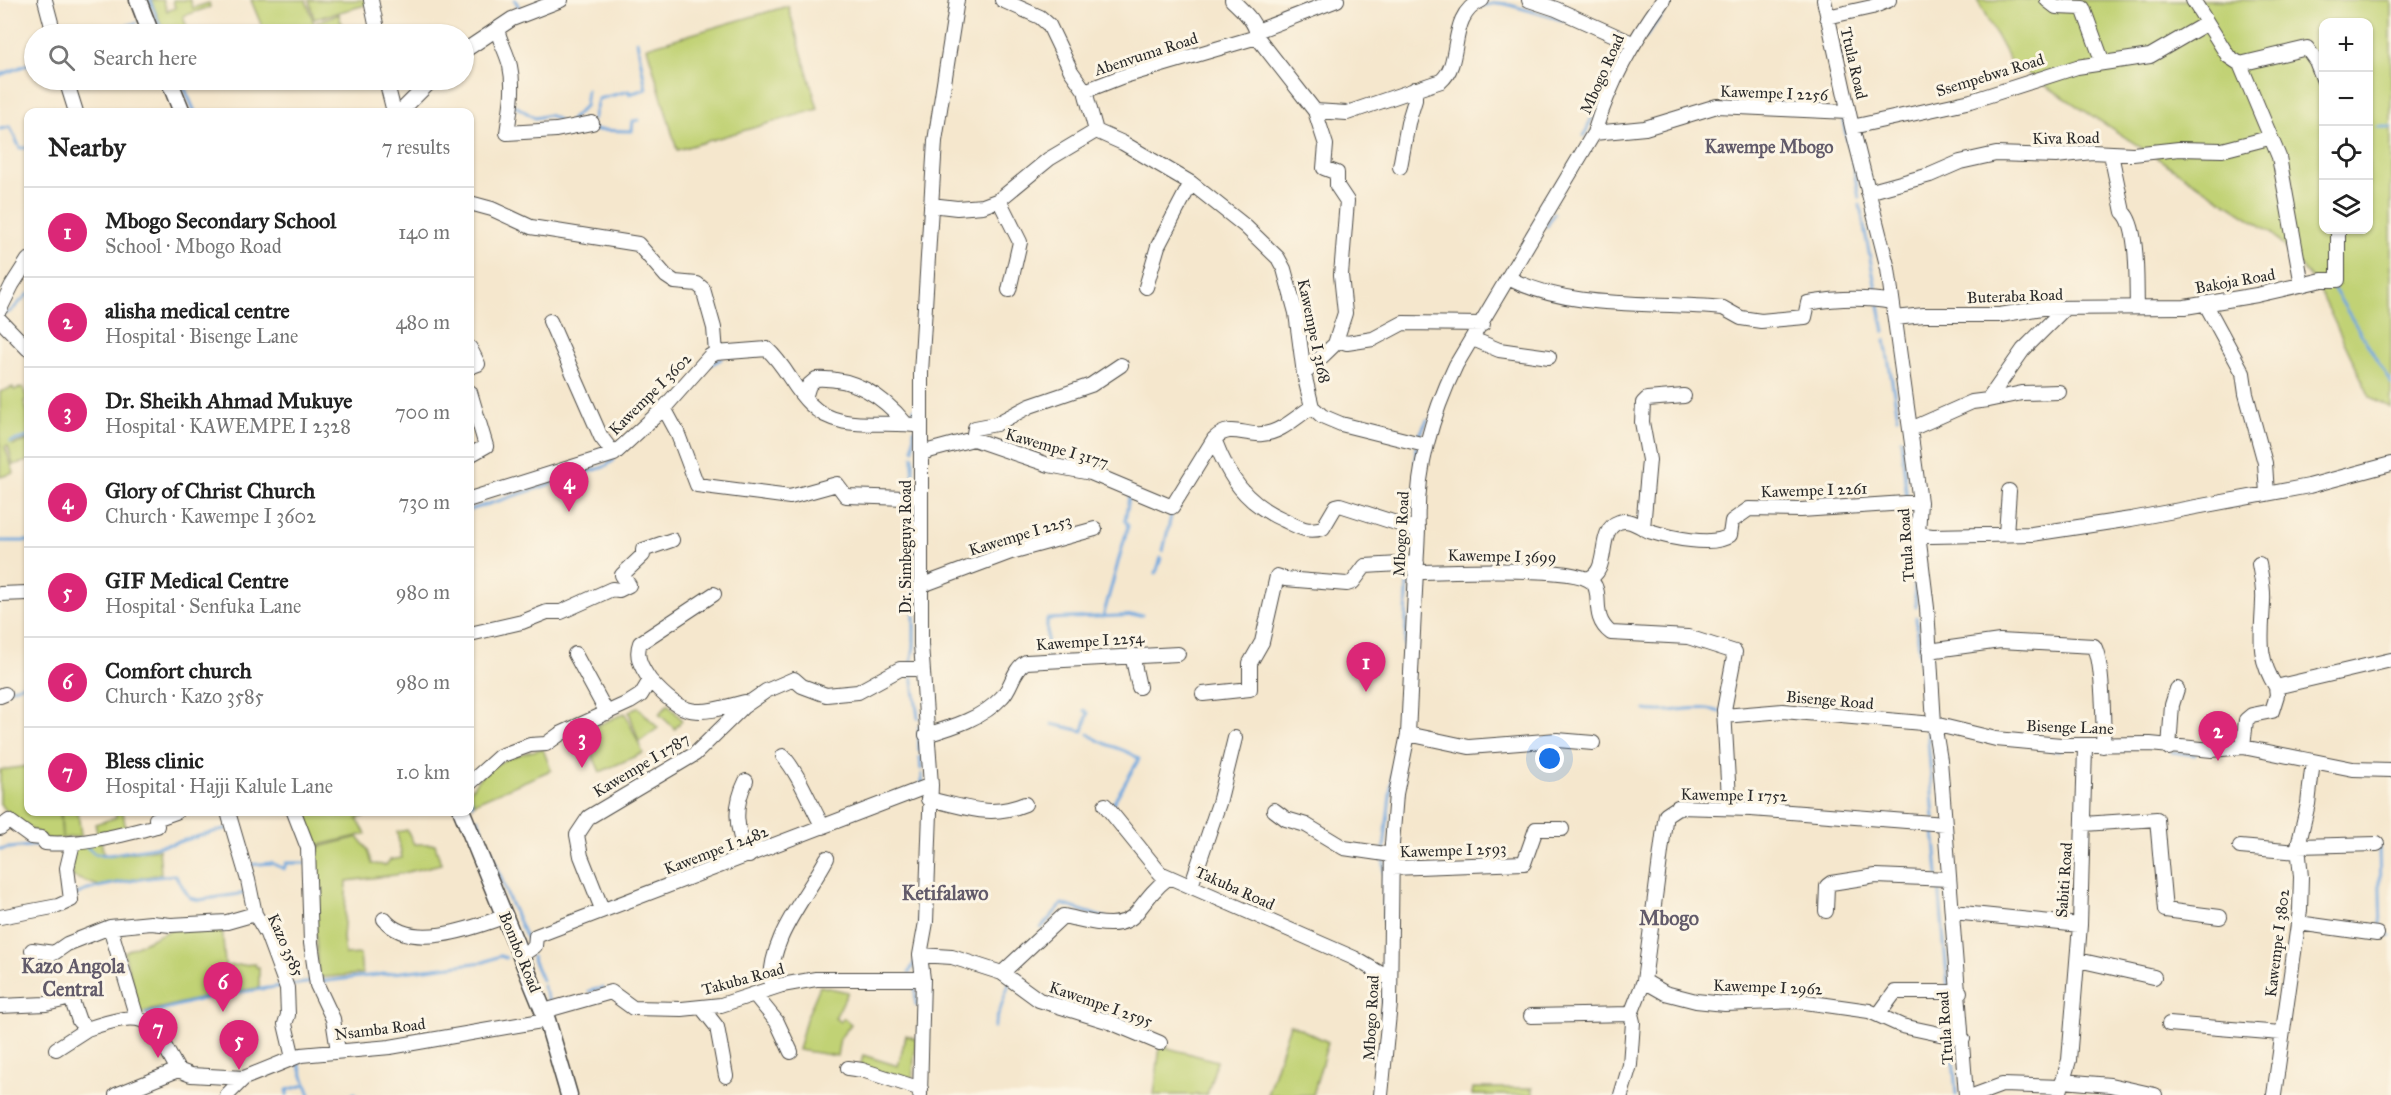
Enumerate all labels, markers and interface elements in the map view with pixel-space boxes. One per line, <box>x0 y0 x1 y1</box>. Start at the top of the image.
map controls <box>2319 18 2373 234</box>
button: + <box>2319 18 2373 72</box>
search box <box>24 24 474 90</box>
street label: Ttula Road <box>1836 25 1872 101</box>
street label: Abenvuma Road <box>1091 28 1200 80</box>
street label: Mbogo Road <box>1576 31 1629 117</box>
icon: search <box>45 41 78 74</box>
text: Search here <box>93 44 197 71</box>
street label: Ssempebwa Road <box>1934 50 2046 100</box>
button: − <box>2319 72 2373 126</box>
street label: Kawempe I 2256 <box>1720 82 1829 104</box>
button: locate <box>2319 126 2373 180</box>
street label: Kiva Road <box>2032 128 2100 148</box>
text: Nearby <box>48 131 126 163</box>
text: 7 results <box>382 135 450 159</box>
district label: Kawempe Mbogo <box>1704 136 1834 159</box>
button: layers <box>2319 180 2373 234</box>
text: Mbogo Secondary School <box>105 207 336 234</box>
text: 1 <box>64 220 71 244</box>
text: 140 m <box>398 220 450 244</box>
text: School · Mbogo Road <box>105 234 282 258</box>
street label: Bakoja Road <box>2193 265 2277 297</box>
street label: Kawempe I 3168 <box>1294 277 1334 385</box>
street label: Buteraba Road <box>1967 285 2063 307</box>
text: alisha medical centre <box>105 297 290 324</box>
text: 2 <box>63 310 72 334</box>
text: 480 m <box>395 310 450 334</box>
text: Hospital · Bisenge Lane <box>105 324 298 348</box>
street label: Kawempe I 3602 <box>605 349 695 439</box>
text: Dr. Sheikh Ahmad Mukuye <box>105 387 352 414</box>
text: 3 <box>64 400 72 424</box>
text: 700 m <box>395 400 450 424</box>
text: Hospital · KAWEMPE I 2328 <box>105 414 351 438</box>
street label: Kawempe I 3177 <box>1003 424 1111 472</box>
pin: 4 <box>550 462 588 512</box>
text: Glory of Christ Church <box>105 477 315 504</box>
street label: Kawempe I 2261 <box>1760 479 1868 501</box>
street label: Dr. Simbeguya Road <box>896 480 916 614</box>
text: 4 <box>62 490 73 514</box>
text: 730 m <box>399 490 450 514</box>
street label: Mbogo Road <box>1389 491 1414 577</box>
text: Church · Kawempe I 3602 <box>105 504 316 528</box>
street label: Ttula Road <box>1894 508 1918 582</box>
street label: Kawempe I 2253 <box>966 510 1074 560</box>
street label: Kawempe I 3699 <box>1448 546 1556 566</box>
text: GIF Medical Centre <box>105 567 289 594</box>
text: 5 <box>63 580 72 604</box>
text: 980 m <box>396 580 450 604</box>
text: Hospital · Senfuka Lane <box>105 594 301 618</box>
street label: Kawempe I 2254 <box>1035 628 1146 654</box>
pin: 1 <box>1346 642 1386 692</box>
text: Comfort church <box>105 657 252 684</box>
text: 6 <box>62 670 73 694</box>
text: 980 m <box>396 670 450 694</box>
text: Church · Kazo 3585 <box>105 684 264 708</box>
street label: Bisenge Road <box>1785 687 1875 714</box>
pin: 2 <box>2198 712 2238 761</box>
street label: Bisenge Lane <box>2026 716 2114 739</box>
pin: 3 <box>562 718 602 768</box>
street label: Kawempe I 1787 <box>589 729 693 801</box>
your location <box>1535 744 1564 773</box>
text: Bless clinic <box>105 747 204 774</box>
text: 7 <box>62 760 73 784</box>
text: 1.0 km <box>396 760 450 784</box>
text: Hospital · Hajji Kalule Lane <box>105 774 333 798</box>
street label: Kawempe I 1752 <box>1680 785 1788 805</box>
street label: Kawempe I 2482 <box>661 821 771 879</box>
street label: Kawempe I 2593 <box>1399 839 1507 861</box>
street label: Sabiti Road <box>2052 842 2076 918</box>
street label: Takuba Road <box>1192 862 1278 914</box>
district label: Ketifalawo <box>901 881 989 905</box>
street label: Kawempe I 3802 <box>2261 888 2293 998</box>
district label: Mbogo <box>1639 906 1699 931</box>
street label: Bombo Road <box>495 909 545 995</box>
street label: Kazo 3585 <box>264 911 309 980</box>
district label: Kazo Angola Central <box>21 954 126 1001</box>
street label: Takuba Road <box>700 959 786 999</box>
pin: 6 <box>204 962 242 1012</box>
street label: Mbogo Road <box>1359 975 1384 1061</box>
street label: Kawempe I 2962 <box>1713 976 1823 998</box>
street label: Kawempe I 2595 <box>1047 977 1156 1031</box>
street label: Ttula Road <box>1933 991 1957 1065</box>
pin: 7 <box>138 1008 178 1058</box>
street label: Nsamba Road <box>334 1014 426 1044</box>
pin: 5 <box>220 1020 258 1070</box>

